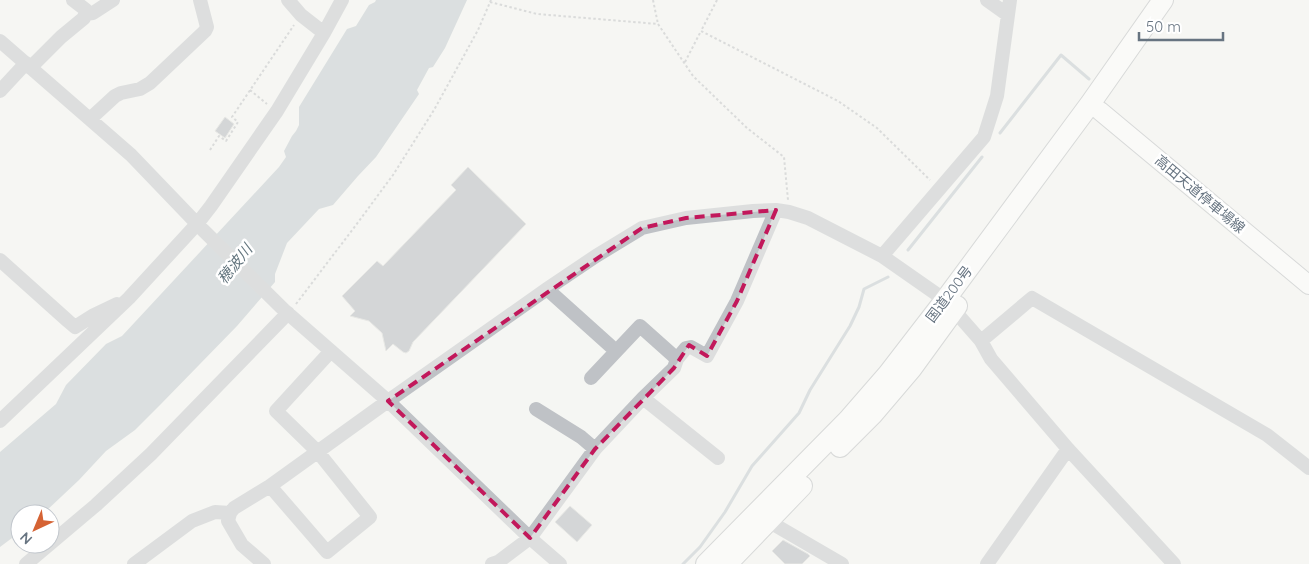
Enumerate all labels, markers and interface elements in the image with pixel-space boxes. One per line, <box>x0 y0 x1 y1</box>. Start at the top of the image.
scale bar <box>1139 10 1223 42</box>
text: 50 m <box>1146 17 1181 36</box>
street label: 高田天道停車場線 <box>1151 151 1249 237</box>
water label: 穂波川 <box>213 239 257 287</box>
street label: 国道200号 <box>922 262 976 326</box>
north arrow <box>10 504 60 554</box>
text: N <box>16 528 36 548</box>

